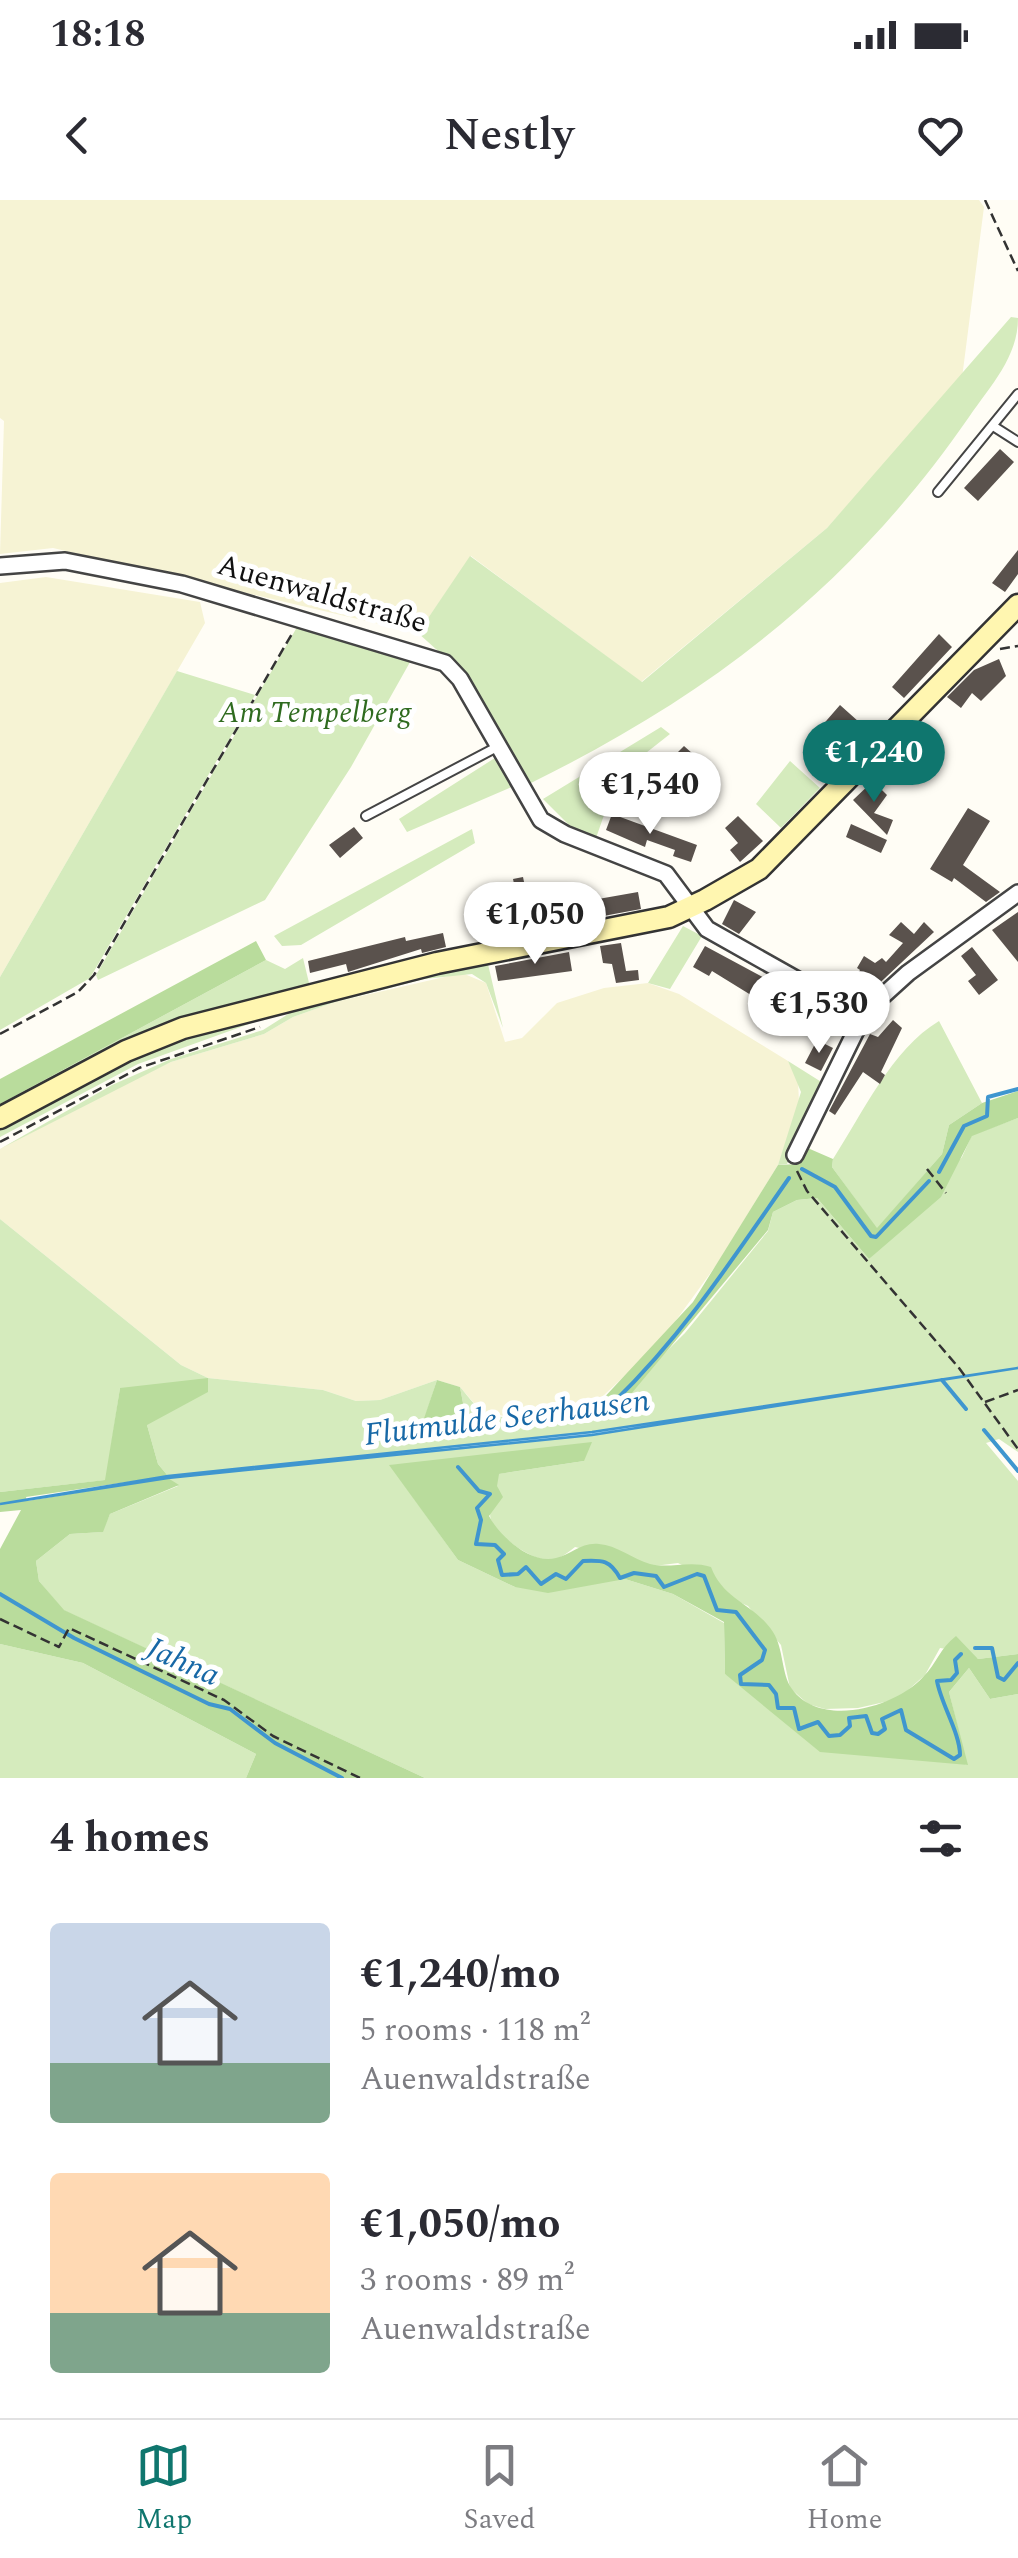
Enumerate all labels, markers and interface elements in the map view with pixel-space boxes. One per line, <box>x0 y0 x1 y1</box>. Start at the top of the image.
text: 18:18 <box>50 6 145 64</box>
text: Nestly <box>444 101 574 170</box>
icon: back <box>50 108 105 163</box>
icon: heart <box>913 108 968 163</box>
street label: Auenwaldstraße <box>212 542 432 646</box>
park label: Am Tempelberg <box>218 690 413 736</box>
pin: €1,240 <box>793 720 955 805</box>
text: €1,240 <box>825 728 923 777</box>
pin: €1,540 <box>569 752 731 837</box>
text: €1,540 <box>601 760 699 809</box>
pin: €1,050 <box>454 882 616 967</box>
text: €1,050 <box>486 890 584 939</box>
pin: €1,530 <box>738 971 900 1056</box>
text: €1,530 <box>770 979 868 1028</box>
water label: Flutmulde Seerhausen <box>361 1376 653 1460</box>
water label: Jahna <box>136 1623 228 1700</box>
text: 4 homes <box>50 1807 210 1870</box>
icon: filters <box>913 1811 968 1866</box>
text: €1,240/mo <box>360 1943 560 2006</box>
icon: home <box>130 1963 250 2083</box>
text: 5 rooms · 118 m² <box>360 2006 590 2055</box>
text: Auenwaldstraße <box>360 2055 591 2104</box>
text: €1,050/mo <box>360 2193 560 2256</box>
icon: home <box>130 2213 250 2333</box>
text: 3 rooms · 89 m² <box>360 2256 574 2305</box>
text: Auenwaldstraße <box>360 2305 591 2354</box>
tab: Map <box>136 2438 192 2541</box>
tab: Saved <box>464 2438 535 2541</box>
tab: Home <box>807 2438 882 2541</box>

